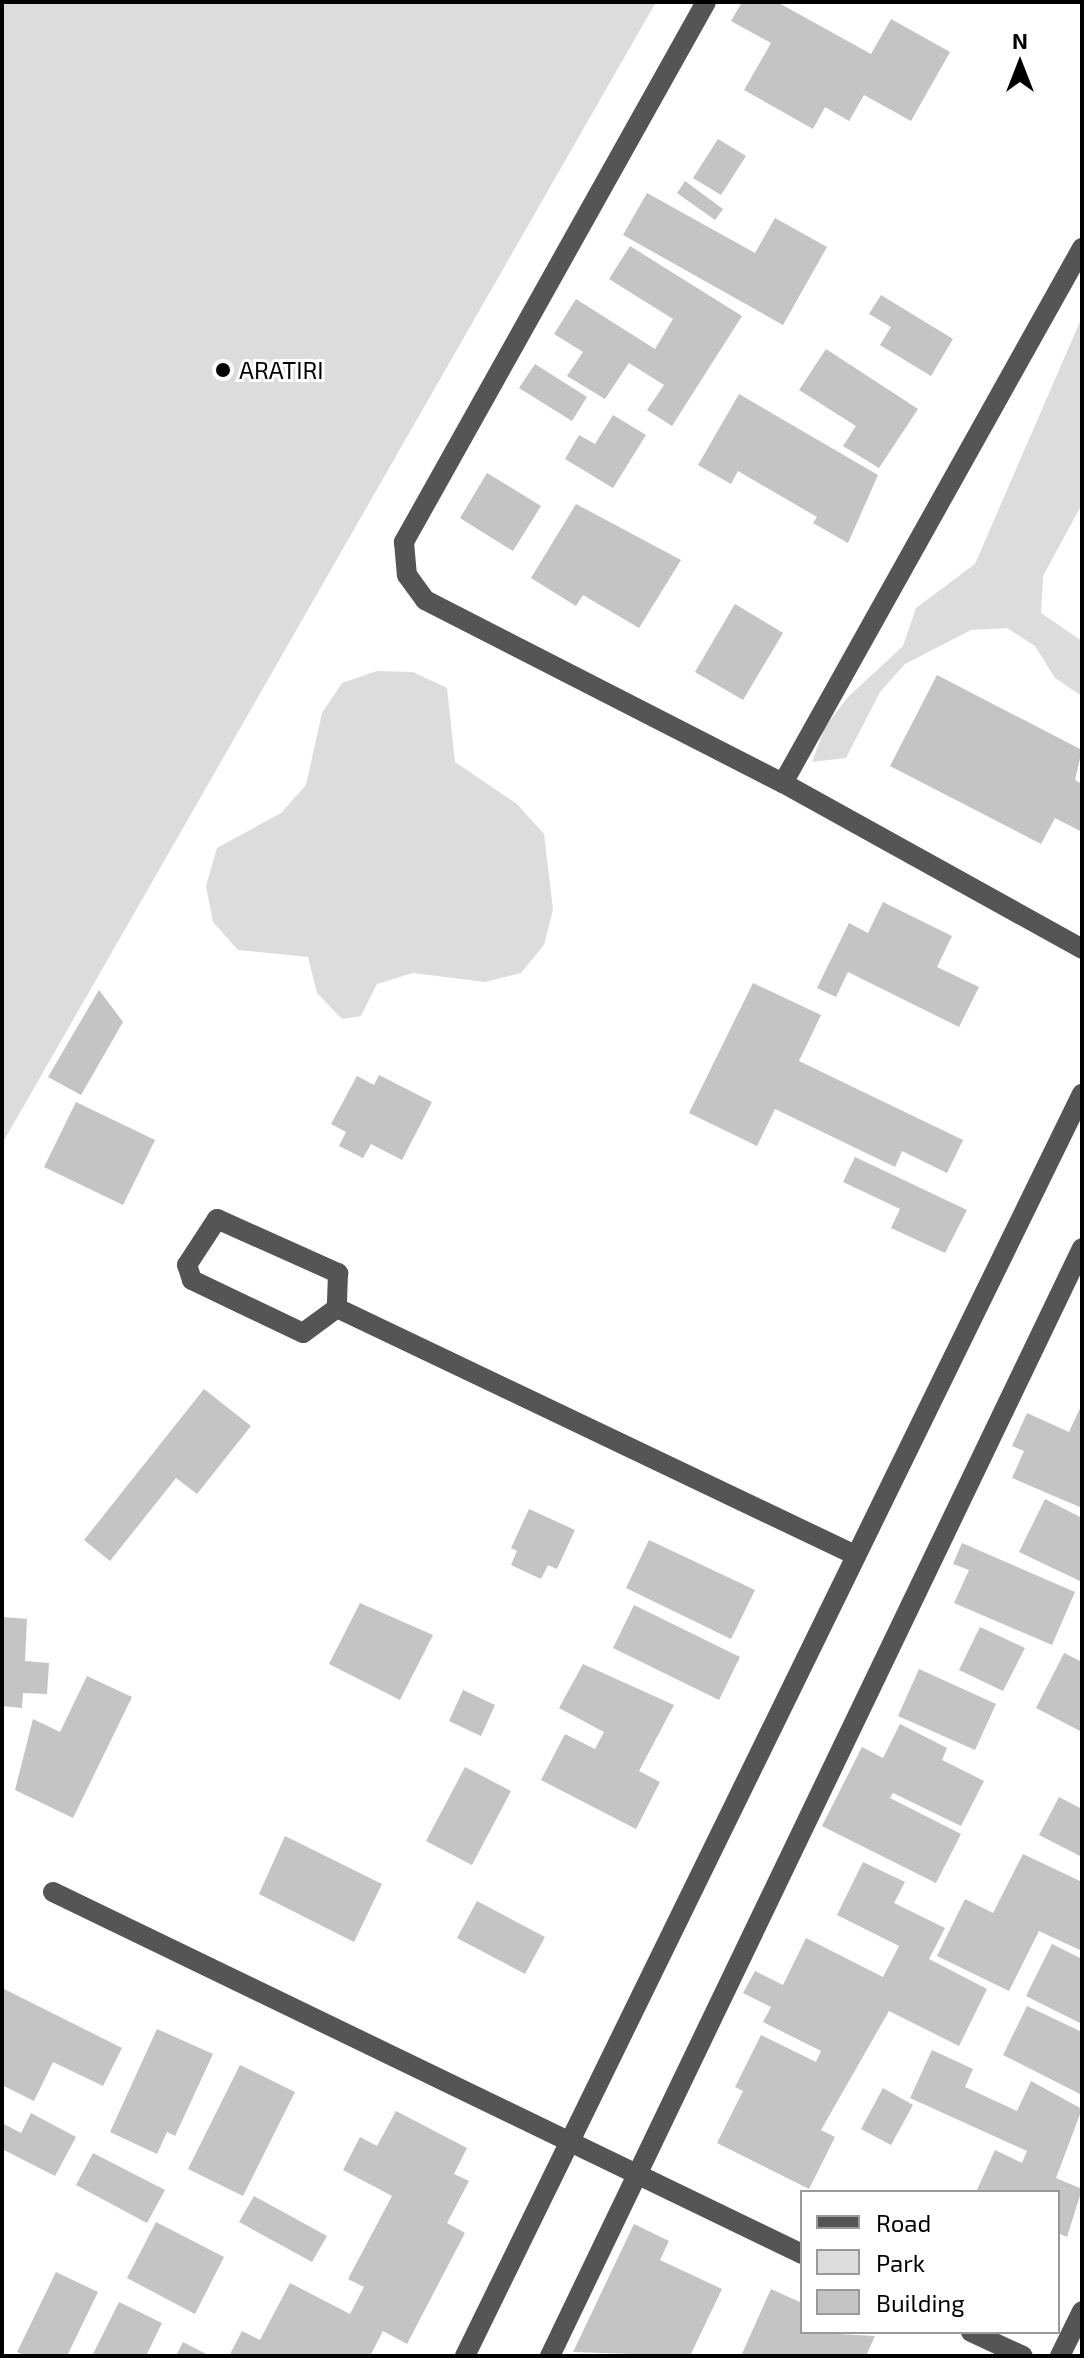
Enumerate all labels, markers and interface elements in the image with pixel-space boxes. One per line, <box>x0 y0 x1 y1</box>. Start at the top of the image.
north arrow <box>980 24 1060 104</box>
text: N <box>1012 27 1028 53</box>
place label: ARATIRI <box>239 356 324 384</box>
marker: ARATIRI <box>214 361 232 379</box>
legend <box>800 2190 1060 2334</box>
text: Road <box>876 2208 931 2237</box>
text: Park <box>876 2248 925 2277</box>
text: Building <box>876 2288 965 2317</box>

